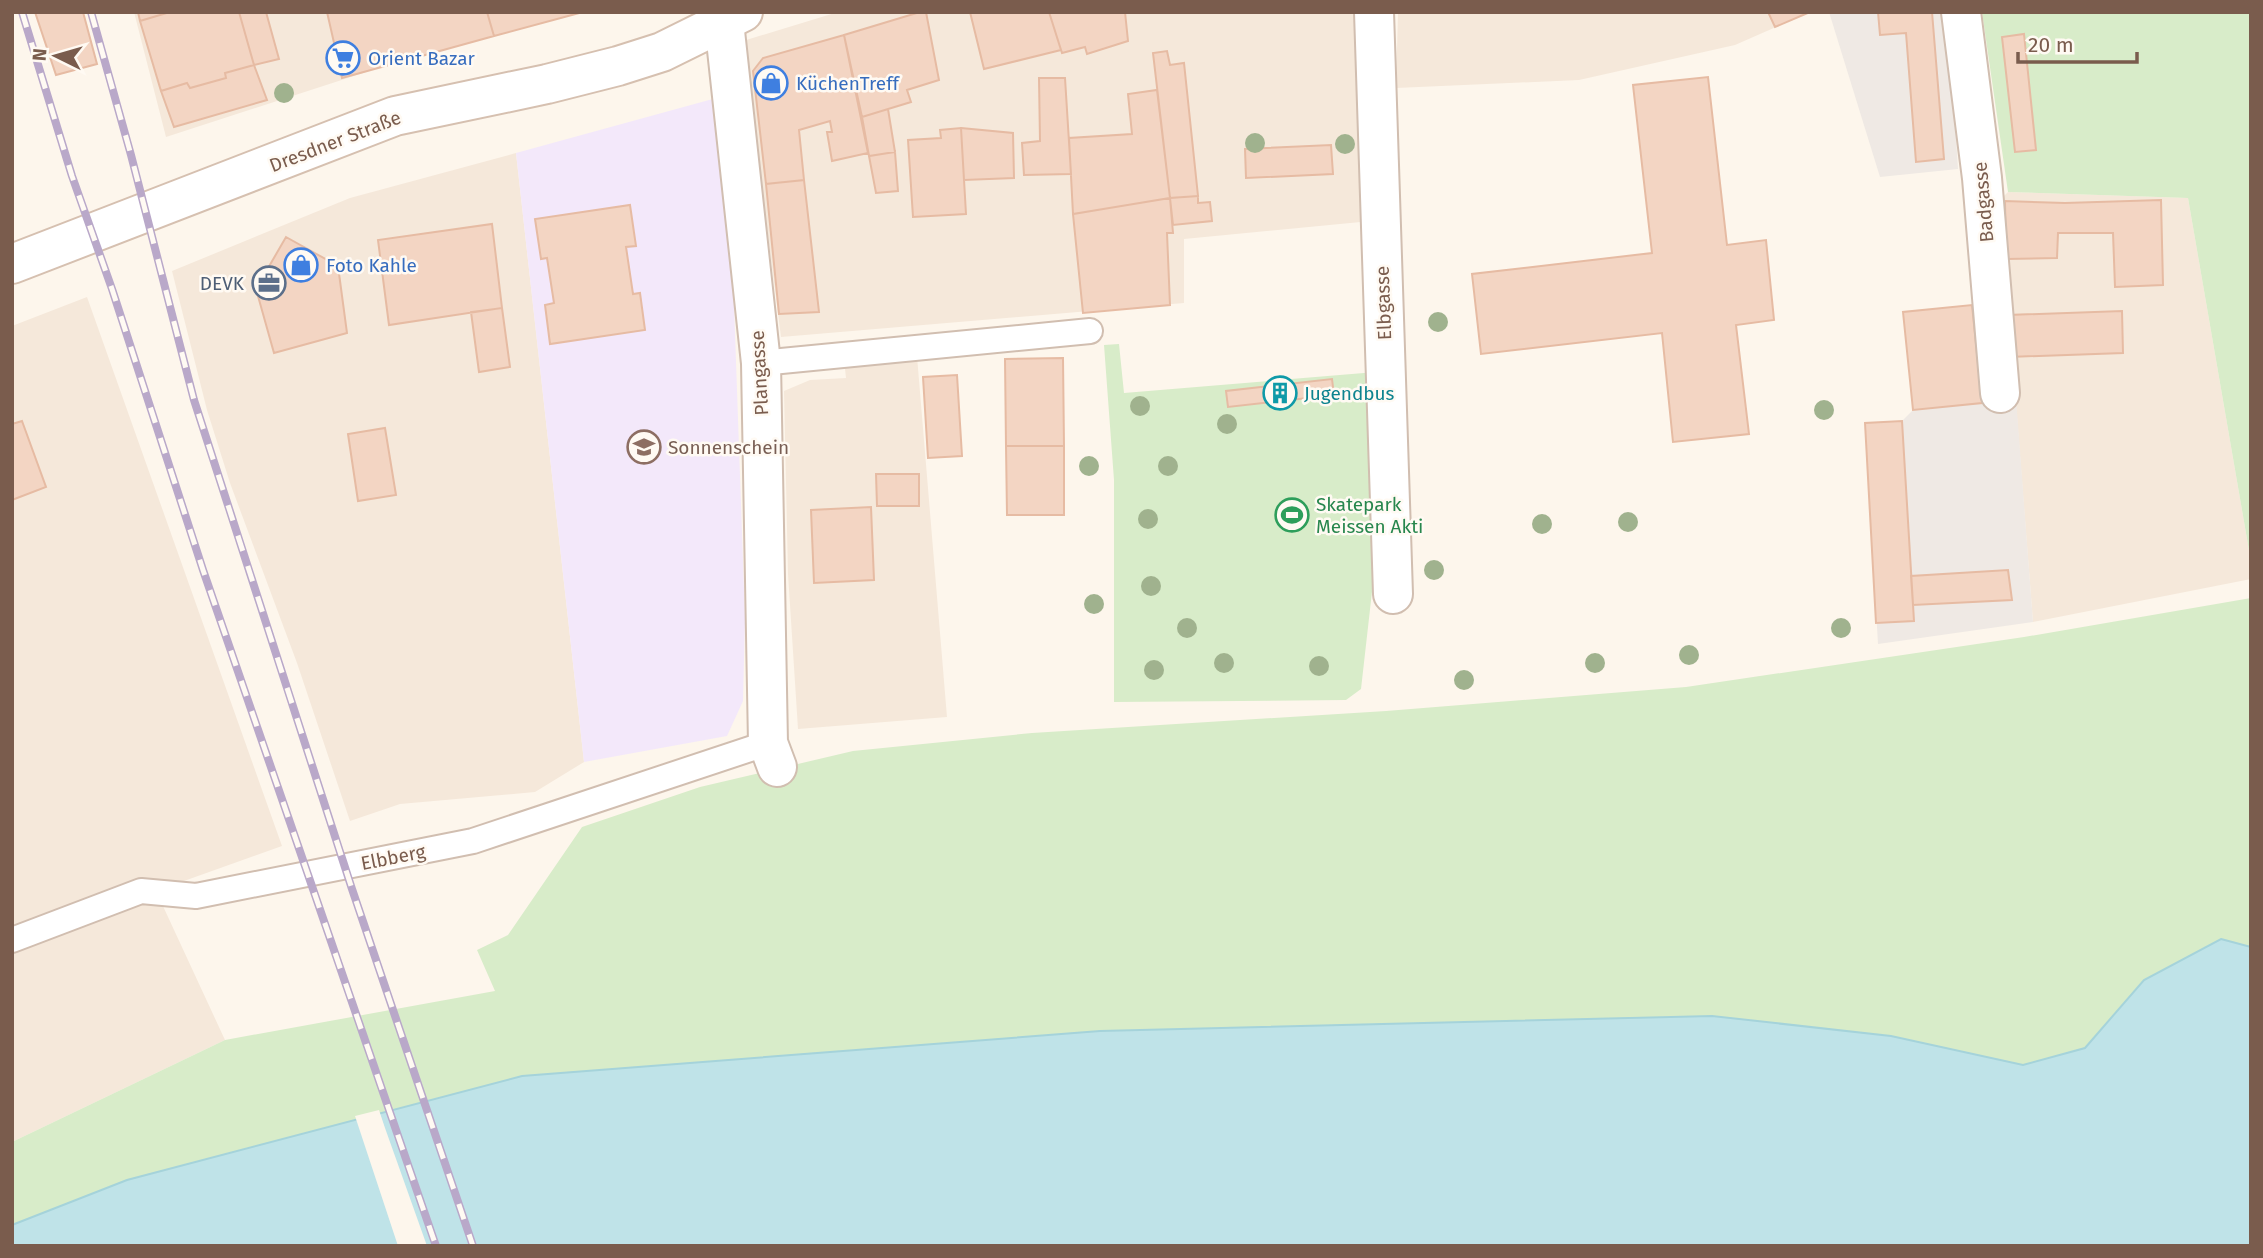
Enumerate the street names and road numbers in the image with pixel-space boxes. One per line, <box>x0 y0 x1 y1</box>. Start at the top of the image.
street label: Dresdner Straße <box>266 106 404 177</box>
street label: Badgasse <box>1969 161 1998 243</box>
street label: Elbgasse <box>1371 265 1396 341</box>
street label: Plangasse <box>746 330 773 416</box>
street label: Elbberg <box>359 840 428 875</box>

